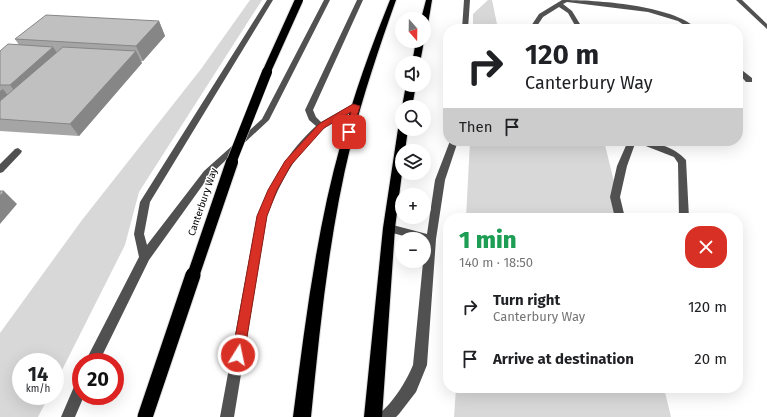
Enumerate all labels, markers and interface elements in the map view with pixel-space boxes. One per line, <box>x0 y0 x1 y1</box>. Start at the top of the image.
north arrow <box>395 12 431 48</box>
map controls <box>395 12 431 268</box>
text: 120 m <box>525 38 599 71</box>
icon: right <box>459 40 511 92</box>
button: sound <box>395 56 431 92</box>
text: Canterbury Way <box>525 72 653 94</box>
button: search <box>395 100 431 136</box>
pin <box>332 115 366 149</box>
icon: arrive <box>501 116 523 138</box>
text: Then <box>459 118 493 136</box>
icon: arrive <box>338 121 360 143</box>
button: layers <box>395 144 431 180</box>
street label: Canterbury Way <box>186 166 220 237</box>
button: + <box>395 188 431 224</box>
text: 1 min <box>459 226 517 254</box>
button: close <box>685 226 727 268</box>
button: − <box>395 232 431 268</box>
text: 140 m · 18:50 <box>459 255 533 270</box>
text: Turn right <box>493 291 560 309</box>
icon: right <box>459 296 481 318</box>
text: 120 m <box>688 298 727 316</box>
text: Canterbury Way <box>493 309 585 324</box>
position arrow <box>217 334 259 376</box>
icon: arrive <box>459 348 481 370</box>
text: Arrive at destination <box>493 350 634 368</box>
text: 20 m <box>694 350 727 368</box>
speed limit sign: 20 <box>72 353 124 405</box>
text: 14 <box>28 362 48 386</box>
text: km/h <box>26 383 50 395</box>

